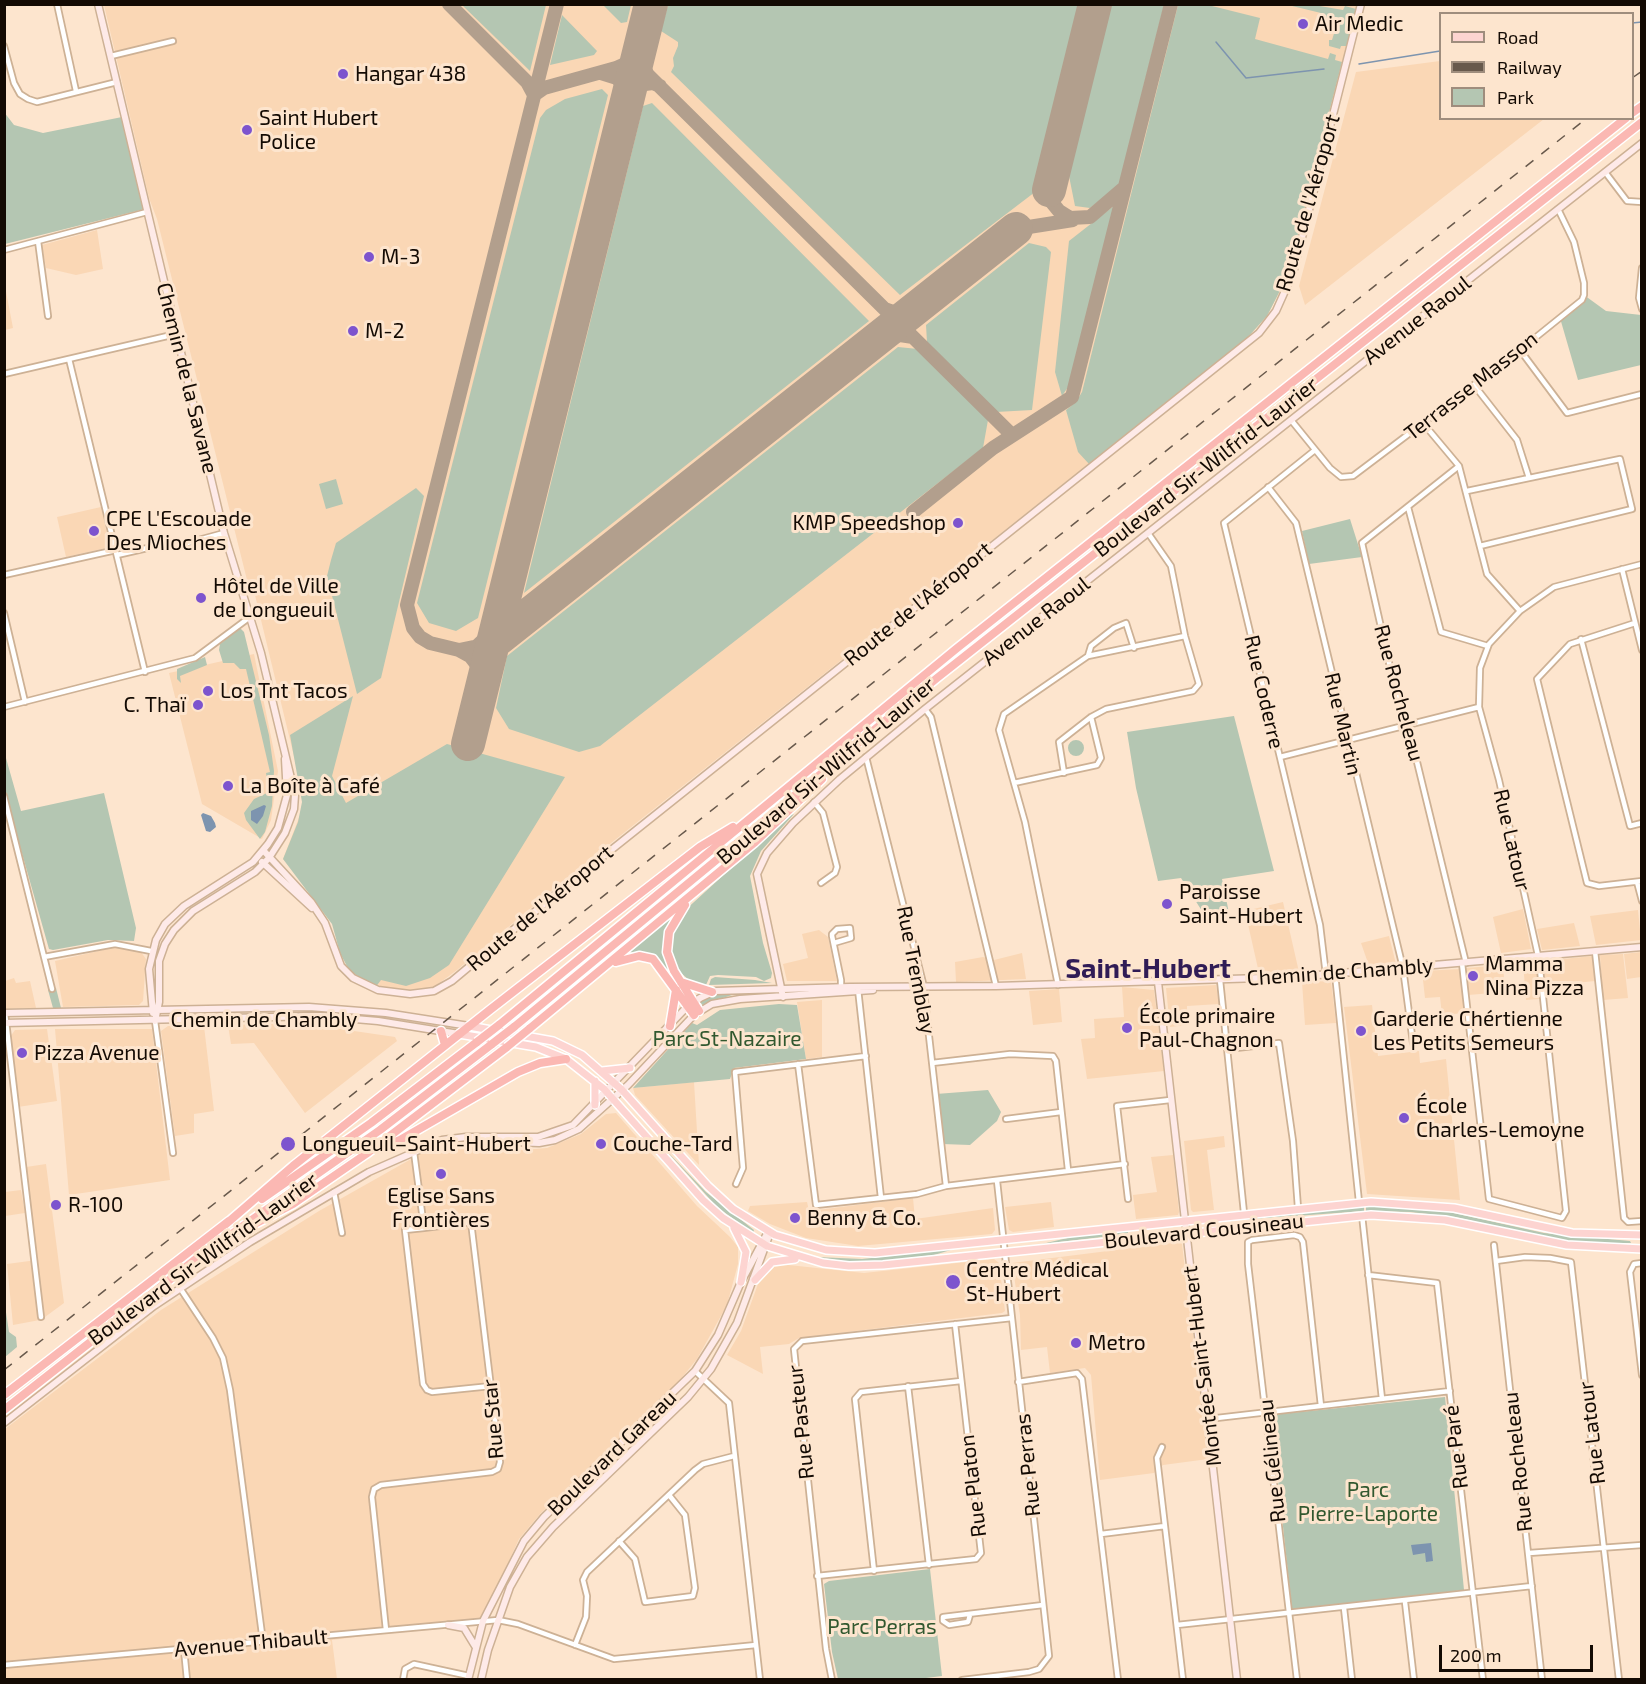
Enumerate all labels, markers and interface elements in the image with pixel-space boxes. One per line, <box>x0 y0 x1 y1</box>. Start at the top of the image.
place label: Air Medic <box>1315 11 1404 37</box>
legend <box>1439 12 1634 120</box>
marker: Air Medic <box>1296 17 1310 31</box>
text: Road <box>1497 26 1538 48</box>
text: Railway <box>1497 56 1562 78</box>
place label: Hangar 438 <box>355 61 466 87</box>
marker: Hangar 438 <box>336 67 350 81</box>
text: Park <box>1497 86 1534 108</box>
place label: Saint Hubert Police <box>259 105 378 155</box>
street label: Route de l'Aéroport <box>1271 112 1345 294</box>
marker: Saint Hubert Police <box>240 123 254 137</box>
place label: M-3 <box>381 244 420 270</box>
marker: M-3 <box>362 250 376 264</box>
street label: Avenue Raoul <box>1358 270 1476 370</box>
street label: Chemin de la Savane <box>151 280 223 476</box>
place label: M-2 <box>365 318 405 344</box>
marker: M-2 <box>346 324 360 338</box>
street label: Terrasse Masson <box>1399 326 1543 446</box>
street label: Boulevard Sir-Wilfrid-Laurier <box>1089 372 1323 562</box>
place label: CPE L'Escouade Des Mioches <box>106 506 251 556</box>
place label: KMP Speedshop <box>793 510 946 536</box>
marker: KMP Speedshop <box>951 516 965 530</box>
marker: CPE L'Escouade Des Mioches <box>87 524 101 538</box>
street label: Route de l'Aéroport <box>839 537 997 671</box>
street label: Avenue Raoul <box>977 571 1095 671</box>
place label: Hôtel de Ville de Longueuil <box>213 573 339 623</box>
marker: Hôtel de Ville de Longueuil <box>194 591 208 605</box>
street label: Rue Rocheleau <box>1369 622 1429 764</box>
street label: Rue Coderre <box>1239 633 1289 751</box>
street label: Rue Martin <box>1319 670 1367 778</box>
street label: Boulevard Sir-Wilfrid-Laurier <box>712 672 940 870</box>
place label: Los Tnt Tacos <box>220 678 348 704</box>
marker: Los Tnt Tacos <box>201 684 215 698</box>
place label: C. Thaï <box>123 692 186 718</box>
marker: C. Thaï <box>191 698 205 712</box>
place label: La Boîte à Café <box>240 773 380 799</box>
marker: La Boîte à Café <box>221 779 235 793</box>
street label: Rue Latour <box>1488 787 1536 893</box>
street label: Route de l'Aéroport <box>462 840 618 976</box>
place label: Paroisse Saint-Hubert <box>1179 879 1303 929</box>
marker: Paroisse Saint-Hubert <box>1160 897 1174 911</box>
street label: Rue Tremblay <box>891 904 941 1036</box>
place label: Mamma Nina Pizza <box>1485 951 1584 1001</box>
district label: Saint-Hubert <box>1065 953 1231 985</box>
street label: Chemin de Chambly <box>1246 953 1434 991</box>
marker: Mamma Nina Pizza <box>1466 969 1480 983</box>
place label: École primaire Paul-Chagnon <box>1139 1003 1275 1053</box>
place label: Garderie Chértienne Les Petits Semeurs <box>1373 1006 1563 1056</box>
street label: Chemin de Chambly <box>171 1007 357 1033</box>
marker: École primaire Paul-Chagnon <box>1120 1021 1134 1035</box>
marker: Garderie Chértienne Les Petits Semeurs <box>1354 1024 1368 1038</box>
park label: Parc St-Nazaire <box>652 1026 802 1052</box>
place label: Pizza Avenue <box>34 1040 160 1066</box>
marker: Pizza Avenue <box>15 1046 29 1060</box>
place label: École Charles-Lemoyne <box>1416 1093 1585 1143</box>
marker: École Charles-Lemoyne <box>1397 1111 1411 1125</box>
place label: Longueuil–Saint-Hubert <box>302 1131 531 1157</box>
place label: Couche-Tard <box>613 1131 733 1157</box>
marker: Longueuil–Saint-Hubert <box>279 1135 297 1153</box>
marker: Couche-Tard <box>594 1137 608 1151</box>
street label: Boulevard Sir-Wilfrid-Laurier <box>83 1167 323 1351</box>
marker: Eglise Sans Frontières <box>434 1167 448 1181</box>
place label: Eglise Sans Frontières <box>387 1183 495 1233</box>
place label: R-100 <box>68 1192 123 1218</box>
marker: R-100 <box>49 1198 63 1212</box>
place label: Benny & Co. <box>807 1205 921 1231</box>
street label: Boulevard Cousineau <box>1103 1208 1305 1254</box>
marker: Benny & Co. <box>788 1211 802 1225</box>
place label: Centre Médical St-Hubert <box>966 1257 1109 1307</box>
street label: Montée Saint-Hubert <box>1177 1264 1227 1468</box>
marker: Centre Médical St-Hubert <box>944 1273 962 1291</box>
place label: Metro <box>1088 1330 1146 1356</box>
marker: Metro <box>1069 1336 1083 1350</box>
street label: Rue Pasteur <box>782 1363 820 1481</box>
street label: Rue Star <box>477 1378 509 1460</box>
street label: Rue Latour <box>1573 1380 1611 1486</box>
street label: Boulevard Gareau <box>542 1385 682 1521</box>
street label: Rue Rocheleau <box>1498 1391 1538 1533</box>
street label: Rue Gélineau <box>1253 1398 1291 1524</box>
street label: Rue Paré <box>1438 1404 1474 1490</box>
street label: Rue Perras <box>1010 1412 1046 1518</box>
street label: Rue Platon <box>954 1433 992 1539</box>
park label: Parc Pierre-Laporte <box>1298 1477 1438 1527</box>
park label: Parc Perras <box>827 1614 937 1640</box>
street label: Avenue Thibault <box>173 1624 329 1662</box>
scale bar <box>1442 1633 1596 1671</box>
text: 200 m <box>1450 1644 1502 1666</box>

